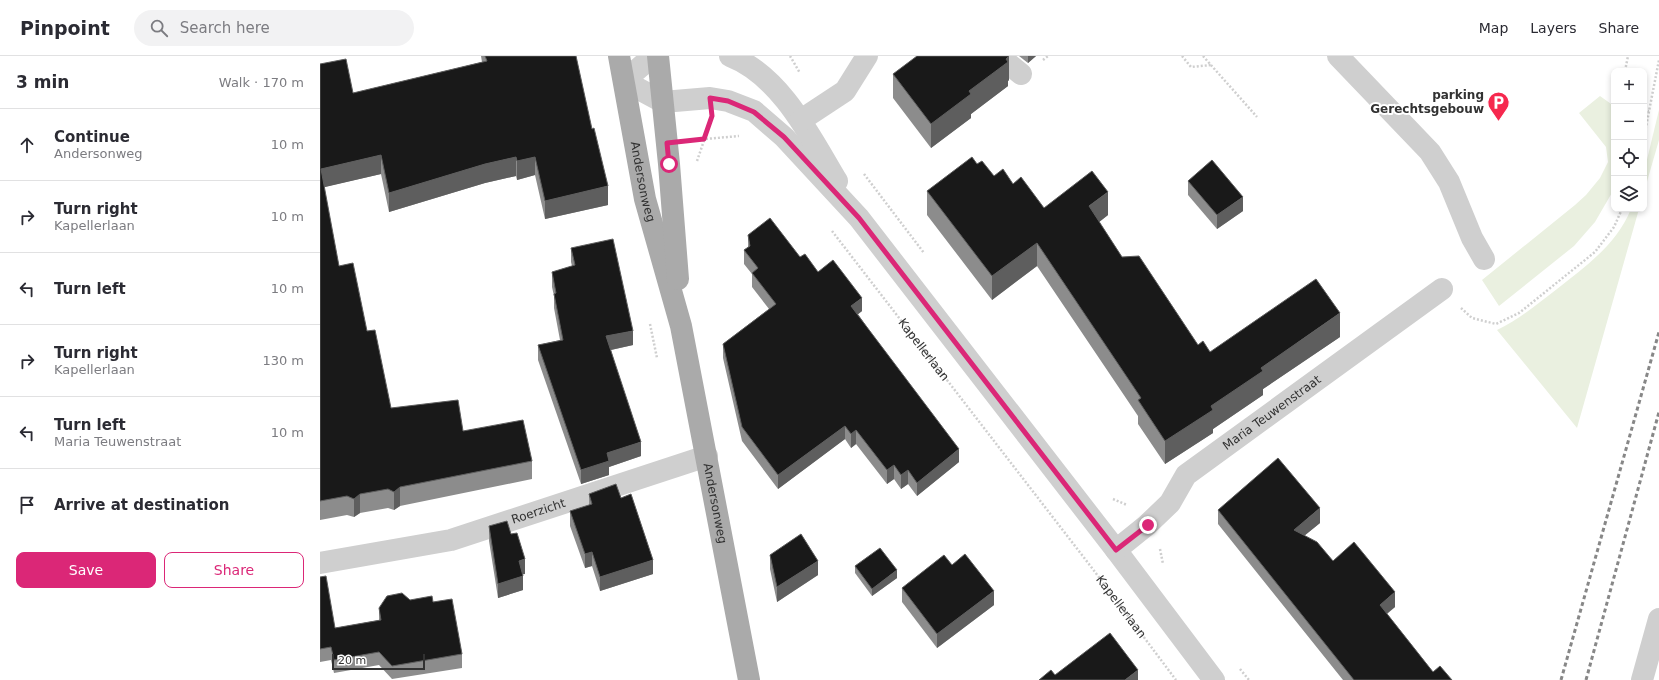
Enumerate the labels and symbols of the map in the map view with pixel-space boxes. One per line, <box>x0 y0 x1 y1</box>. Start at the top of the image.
place label: parking Gerechtsgebouw <box>1370 88 1484 116</box>
parking icon: parking Gerechtsgebouw <box>1486 89 1512 122</box>
street label: Andersonweg <box>628 140 658 224</box>
route start <box>660 155 678 173</box>
street label: Kapellerlaan <box>895 316 952 384</box>
street label: Maria Teuwenstraat <box>1220 372 1324 453</box>
street label: Andersonweg <box>700 462 730 545</box>
street label: Roerzicht <box>510 496 568 527</box>
route end <box>1139 516 1157 534</box>
street label: Kapellerlaan <box>1093 573 1149 641</box>
scale bar <box>332 652 425 671</box>

